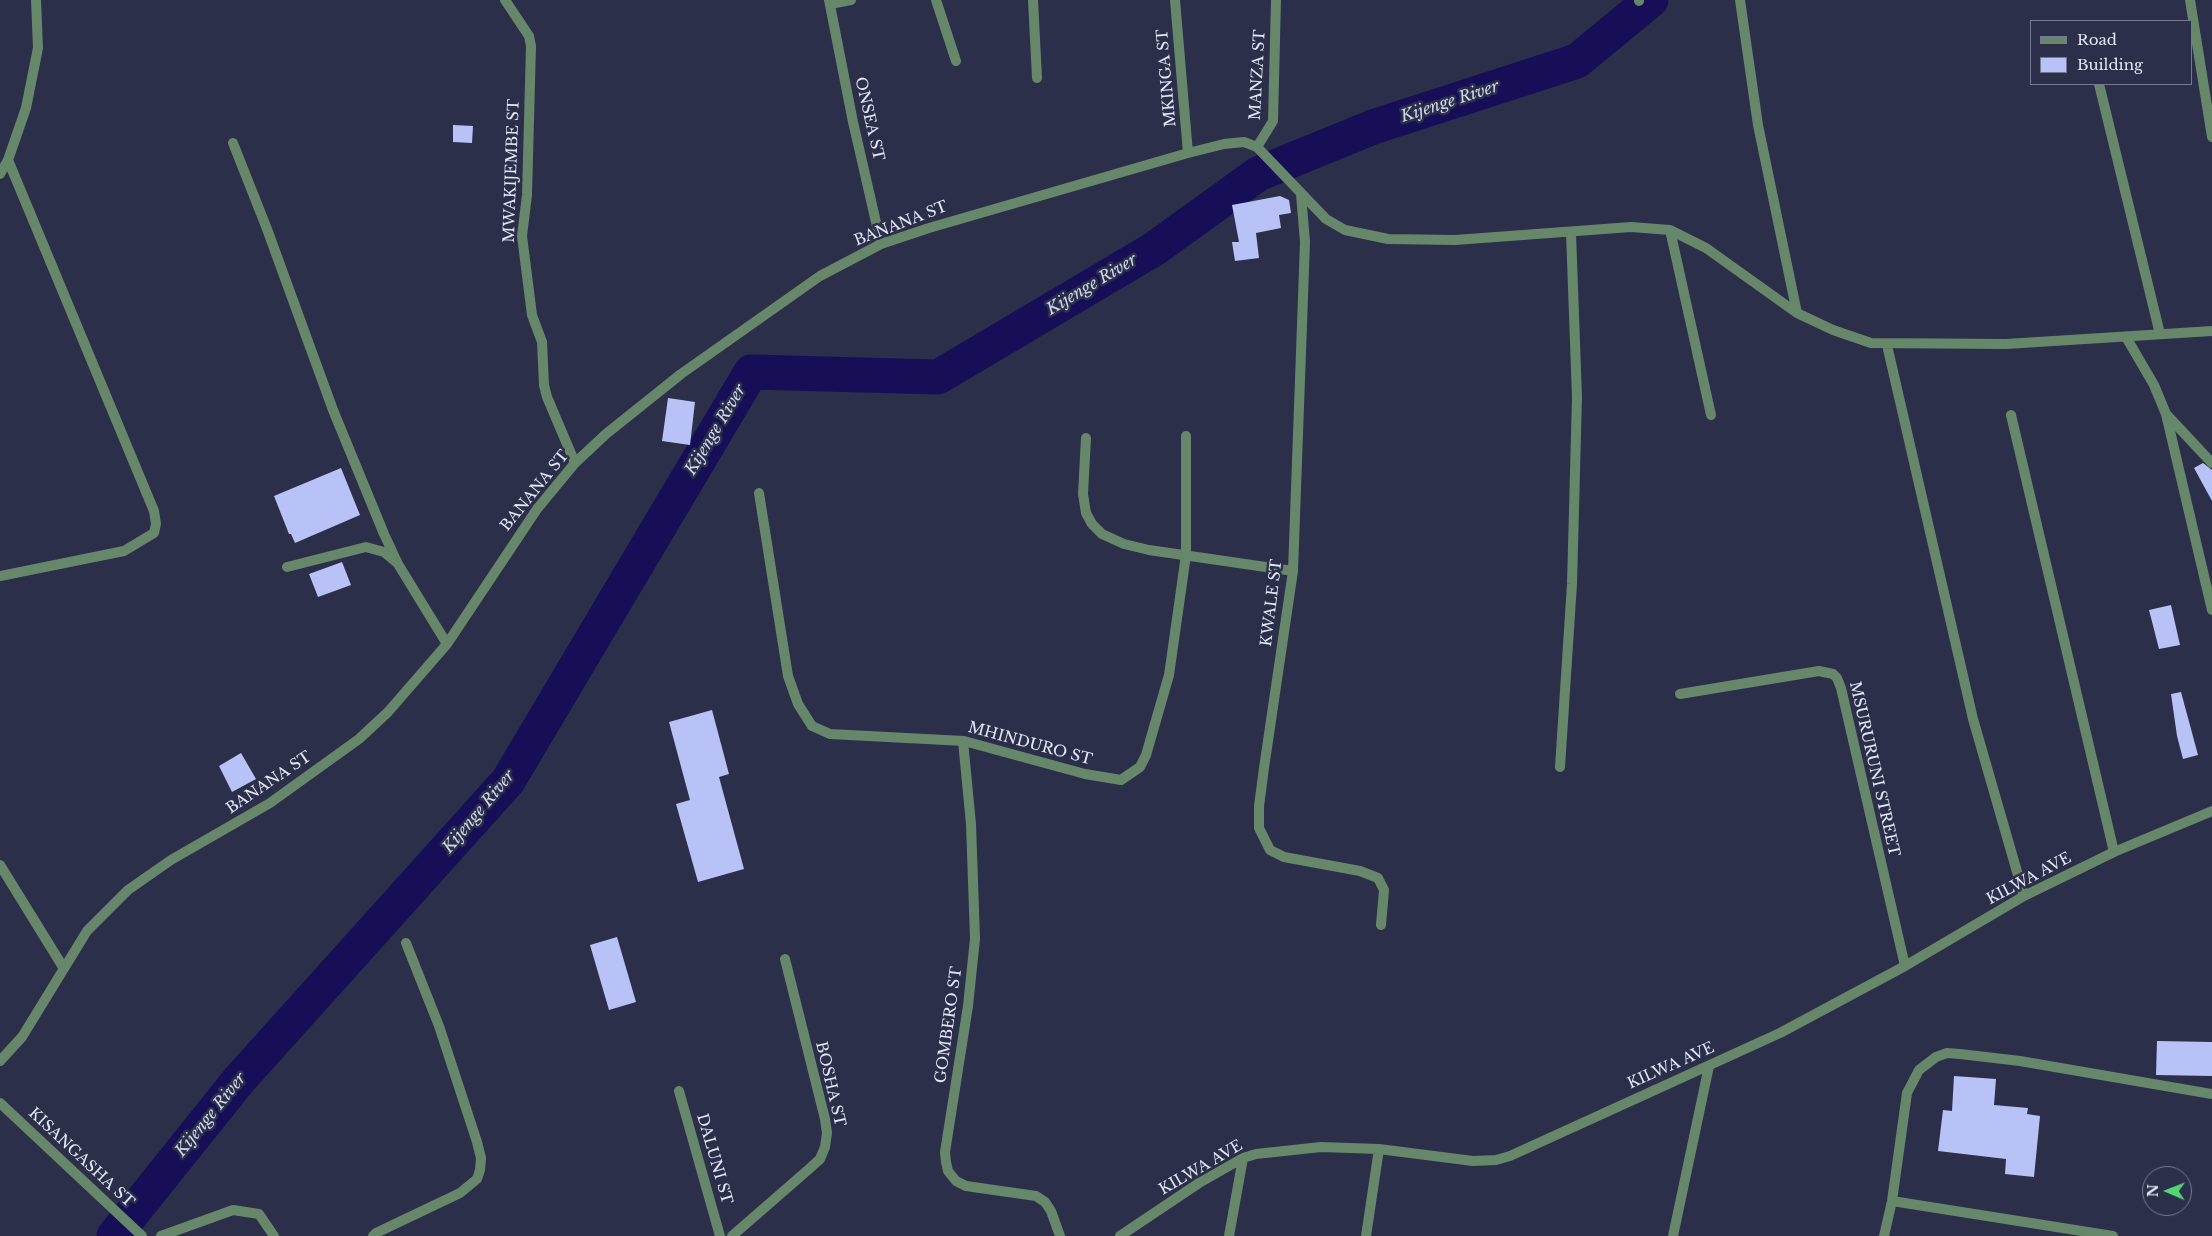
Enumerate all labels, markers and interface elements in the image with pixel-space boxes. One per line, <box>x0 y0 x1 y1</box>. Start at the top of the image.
legend <box>2030 20 2192 85</box>
street label: MKINGA ST <box>1154 28 1180 128</box>
street label: MANZA ST <box>1247 29 1269 121</box>
text: Road <box>2077 30 2117 49</box>
text: Building <box>2077 55 2143 74</box>
street label: ONSEA ST <box>851 75 887 163</box>
water label: Kijenge River <box>1398 77 1502 127</box>
street label: MWAKIJEMBE ST <box>500 99 524 243</box>
street label: BANANA ST <box>852 198 950 250</box>
water label: Kijenge River <box>1043 250 1141 320</box>
water label: Kijenge River <box>681 381 751 479</box>
street label: BANANA ST <box>497 447 573 535</box>
street label: KWALE ST <box>1258 558 1286 648</box>
street label: MSURURUNI STREET <box>1845 680 1903 858</box>
street label: MHINDURO ST <box>966 719 1094 769</box>
street label: BANANA ST <box>223 748 315 818</box>
water label: Kijenge River <box>439 767 519 857</box>
street label: KILWA AVE <box>1984 849 2074 909</box>
street label: GOMBERO ST <box>932 966 966 1084</box>
street label: KILWA AVE <box>1625 1039 1717 1093</box>
street label: BOSHA ST <box>811 1040 849 1128</box>
water label: Kijenge River <box>171 1069 251 1161</box>
street label: KISANGASHA ST <box>24 1104 138 1212</box>
street label: DALUNI ST <box>692 1112 736 1206</box>
street label: KILWA AVE <box>1156 1137 1246 1199</box>
north arrow <box>2142 1166 2192 1216</box>
text: N <box>2144 1184 2162 1198</box>

